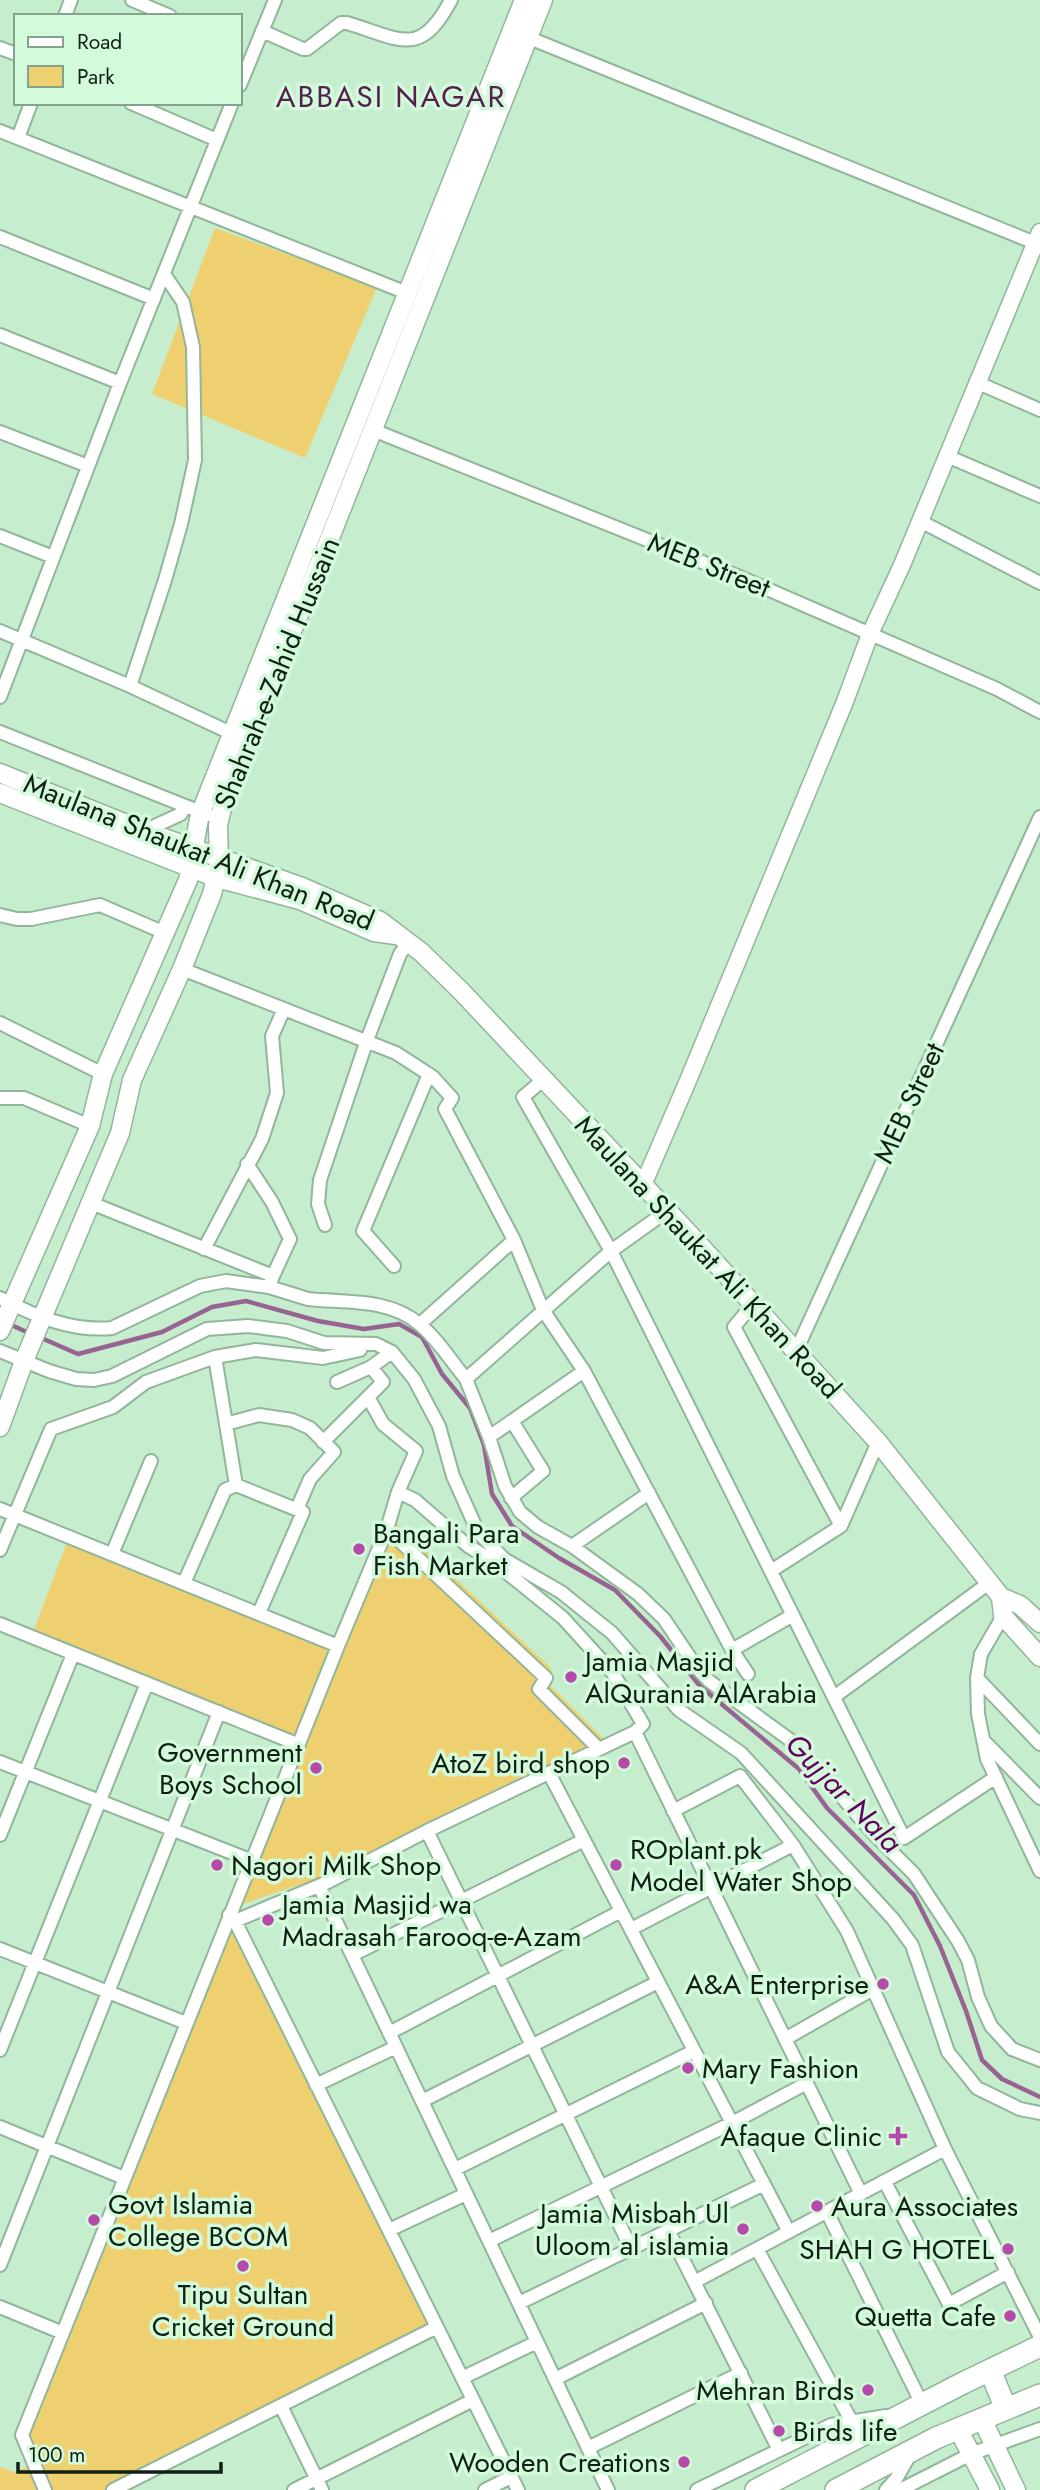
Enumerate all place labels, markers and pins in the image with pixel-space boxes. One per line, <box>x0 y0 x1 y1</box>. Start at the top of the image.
place label: Bangali Para Fish Market <box>373 1513 519 1586</box>
marker: Bangali Para Fish Market <box>351 1541 367 1557</box>
place label: Jamia Masjid AlQurania AlArabia <box>581 1641 817 1714</box>
marker: Jamia Masjid AlQurania AlArabia <box>563 1669 579 1685</box>
place label: Government Boys School <box>157 1732 302 1805</box>
place label: AtoZ bird shop <box>431 1743 610 1784</box>
marker: AtoZ bird shop <box>616 1755 632 1771</box>
marker: Government Boys School <box>308 1760 324 1776</box>
place label: ROplant.pk Model Water Shop <box>630 1829 852 1902</box>
place label: Nagori Milk Shop <box>231 1845 441 1886</box>
marker: Nagori Milk Shop <box>209 1857 225 1873</box>
marker: ROplant.pk Model Water Shop <box>608 1857 624 1873</box>
place label: Jamia Masjid wa Madrasah Farooq-e-Azam <box>278 1884 582 1957</box>
marker: Jamia Masjid wa Madrasah Farooq-e-Azam <box>260 1912 276 1928</box>
place label: A&A Enterprise <box>685 1964 869 2005</box>
marker: A&A Enterprise <box>875 1976 891 1992</box>
place label: Mary Fashion <box>702 2048 859 2089</box>
marker: Mary Fashion <box>680 2060 696 2076</box>
place label: Afaque Clinic <box>720 2116 882 2157</box>
marker: Afaque Clinic <box>888 2126 908 2146</box>
place label: Govt Islamia College BCOM <box>108 2184 288 2257</box>
place label: Aura Associates <box>831 2186 1018 2227</box>
place label: Jamia Misbah Ul Uloom al islamia <box>535 2193 729 2266</box>
marker: Aura Associates <box>809 2198 825 2214</box>
marker: Govt Islamia College BCOM <box>86 2212 102 2228</box>
marker: Jamia Misbah Ul Uloom al islamia <box>735 2221 751 2237</box>
place label: SHAH G HOTEL <box>799 2229 994 2270</box>
marker: SHAH G HOTEL <box>1000 2241 1016 2257</box>
marker: Tipu Sultan Cricket Ground <box>235 2258 251 2274</box>
place label: Tipu Sultan Cricket Ground <box>152 2274 334 2347</box>
place label: Quetta Cafe <box>854 2296 996 2337</box>
marker: Quetta Cafe <box>1002 2308 1018 2324</box>
place label: Mehran Birds <box>696 2370 854 2411</box>
marker: Mehran Birds <box>860 2382 876 2398</box>
place label: Birds life <box>793 2411 897 2452</box>
marker: Birds life <box>771 2423 787 2439</box>
place label: Wooden Creations <box>449 2442 670 2483</box>
marker: Wooden Creations <box>676 2454 692 2470</box>

